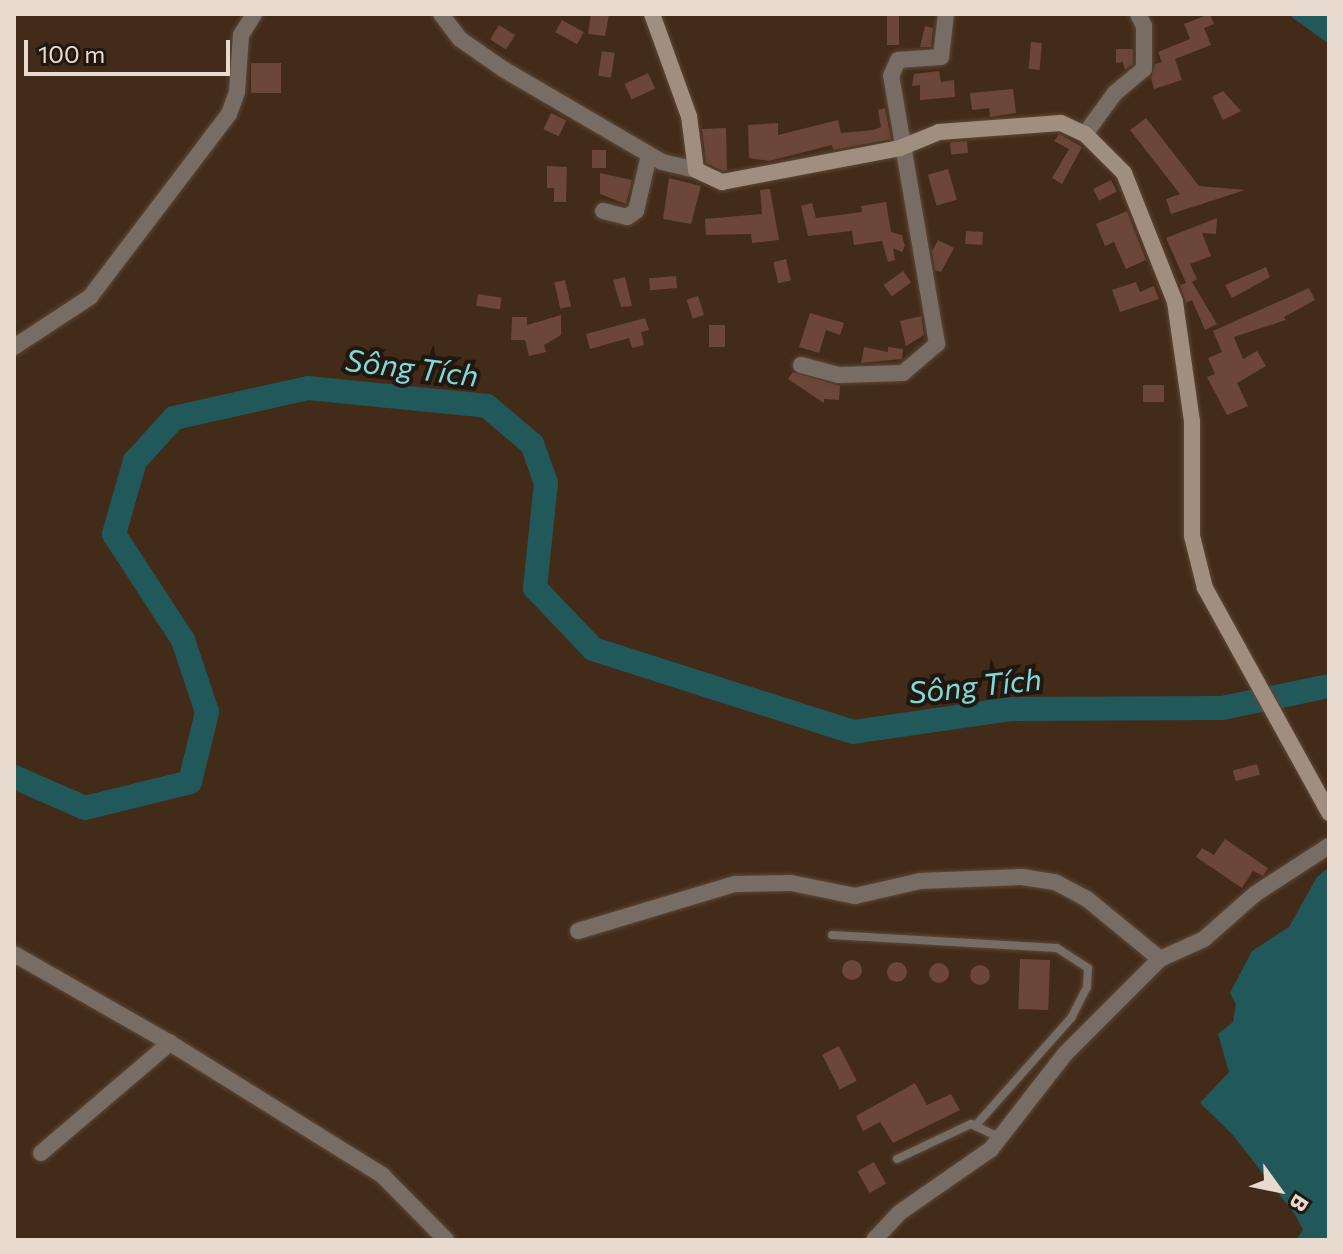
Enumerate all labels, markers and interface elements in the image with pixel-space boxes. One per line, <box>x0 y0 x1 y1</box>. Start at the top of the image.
scale bar <box>28 24 234 74</box>
text: 100 m <box>38 39 105 68</box>
water label: Sông Tích <box>343 341 481 393</box>
water label: Sông Tích <box>907 660 1043 710</box>
north arrow <box>1239 1150 1319 1230</box>
text: B <box>1284 1190 1315 1217</box>

